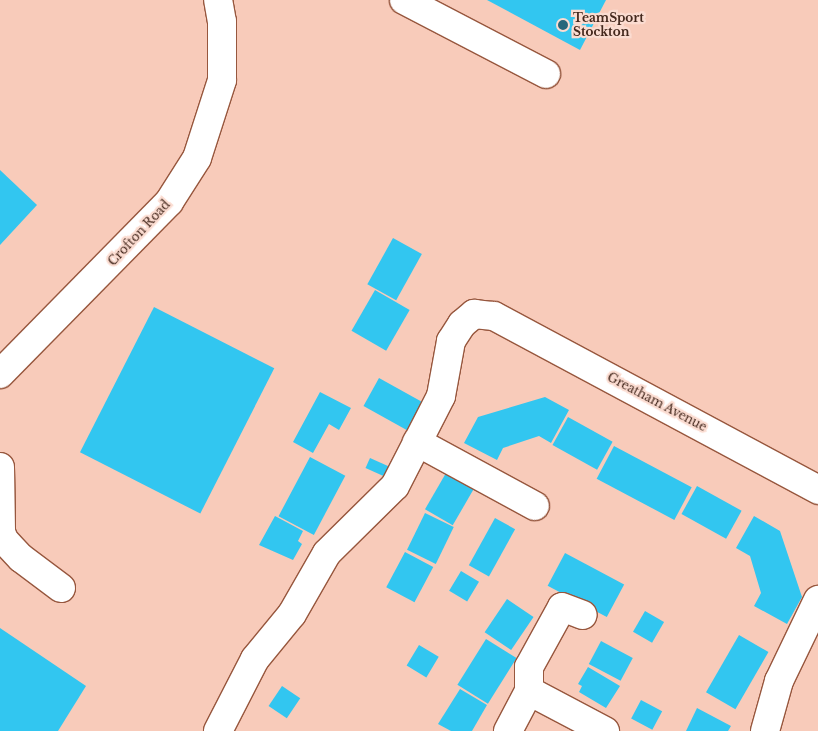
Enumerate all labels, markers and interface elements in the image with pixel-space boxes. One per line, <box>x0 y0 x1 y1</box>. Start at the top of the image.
place label: TeamSport Stockton <box>573 11 644 39</box>
marker: TeamSport Stockton <box>557 19 569 31</box>
street label: Crofton Road <box>105 197 173 269</box>
street label: Greatham Avenue <box>605 370 709 434</box>

